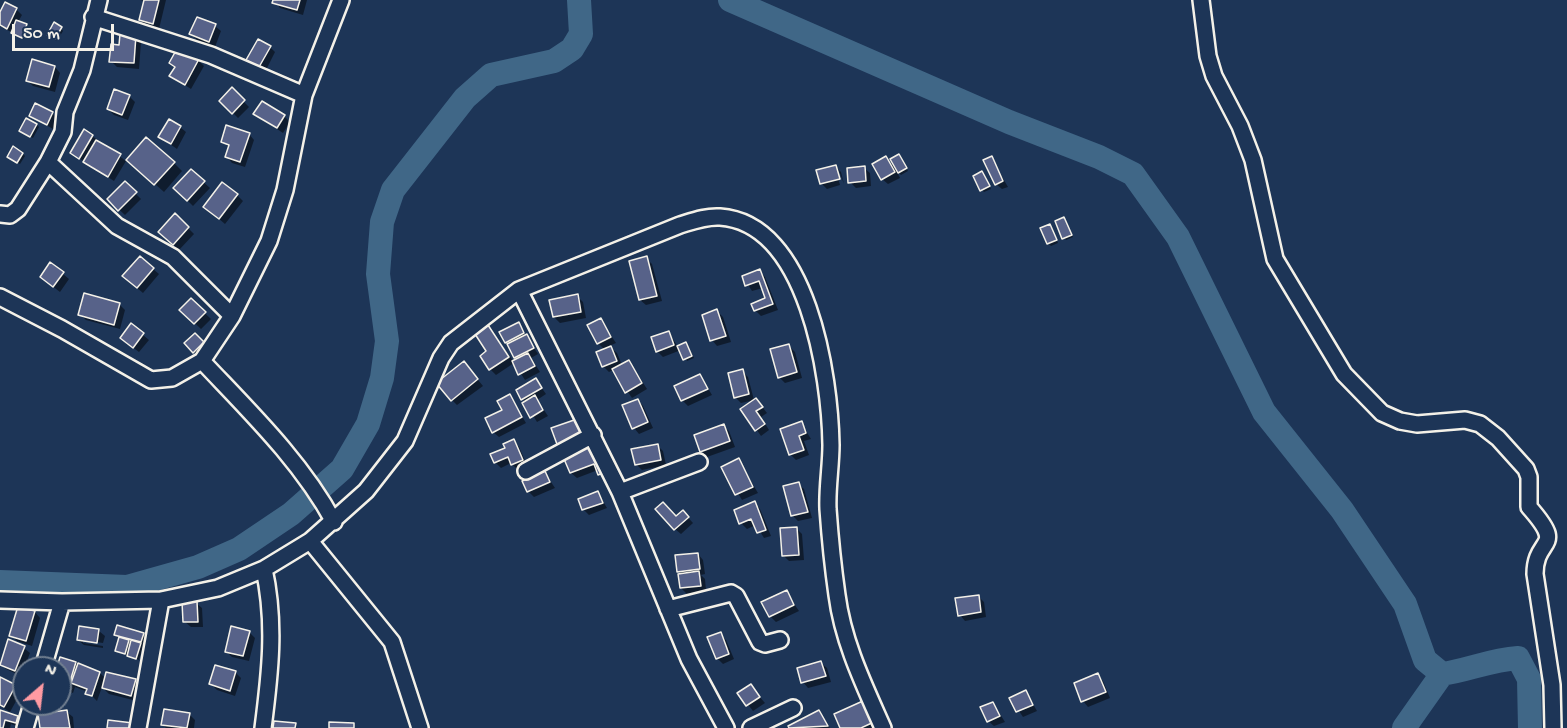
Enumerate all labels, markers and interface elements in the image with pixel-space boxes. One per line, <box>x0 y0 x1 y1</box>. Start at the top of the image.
scale bar <box>15 12 117 50</box>
text: 50 m <box>23 24 60 45</box>
north arrow <box>12 656 72 716</box>
text: N <box>41 661 59 682</box>

